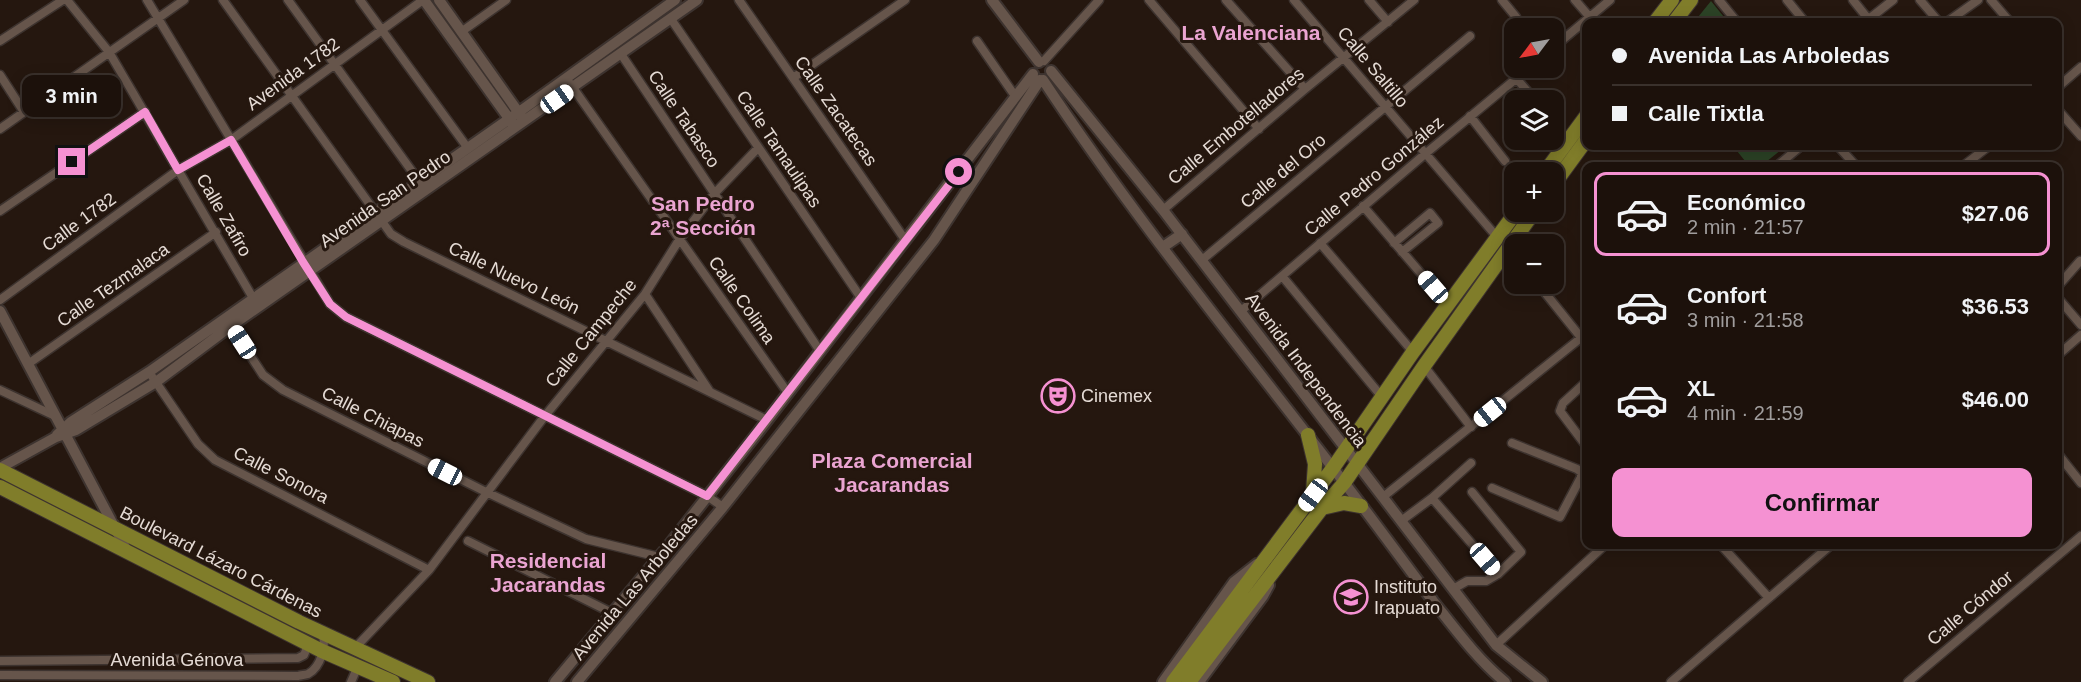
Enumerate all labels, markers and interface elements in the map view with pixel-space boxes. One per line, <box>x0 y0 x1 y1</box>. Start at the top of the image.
north arrow <box>1504 18 1564 78</box>
map controls <box>1504 18 1564 294</box>
district label: La Valenciana <box>1182 21 1321 44</box>
street label: Calle Saltillo <box>1334 23 1412 111</box>
street label: Avenida 1782 <box>243 34 343 114</box>
text: Avenida Las Arboledas <box>1648 43 1890 68</box>
street label: Calle Zacatecas <box>791 52 881 170</box>
street label: Calle Embotelladores <box>1164 63 1308 189</box>
street label: Calle Tabasco <box>644 67 724 171</box>
callout: 3 min <box>22 75 122 117</box>
car <box>537 81 577 117</box>
text: 3 min <box>45 85 98 107</box>
street label: Calle Tamaulipas <box>732 87 826 211</box>
button: layers <box>1504 90 1564 150</box>
text: Calle Tixtla <box>1648 101 1764 126</box>
street label: Calle Pedro González <box>1301 112 1447 240</box>
street label: Calle del Oro <box>1236 130 1330 212</box>
street label: Avenida San Pedro <box>316 146 454 252</box>
route end <box>58 148 85 175</box>
route start <box>945 158 972 185</box>
button: + <box>1504 162 1564 222</box>
street label: Calle Zafiro <box>192 170 256 260</box>
icon: car <box>1615 187 1669 241</box>
street label: Calle 1782 <box>38 189 120 255</box>
text: Económico <box>1687 190 1806 215</box>
district label: San Pedro 2ª Sección <box>650 192 756 239</box>
text: $27.06 <box>1962 201 2029 226</box>
text: 2 min · 21:57 <box>1687 216 1804 238</box>
button: − <box>1504 234 1564 294</box>
street label: Calle Tezmalaca <box>53 238 173 331</box>
street label: Calle Nuevo León <box>445 238 583 318</box>
street label: Calle Colima <box>705 252 780 348</box>
car <box>1414 268 1452 306</box>
street label: Calle Campeche <box>541 275 641 391</box>
icon: car <box>1615 280 1669 334</box>
text: Confort <box>1687 283 1766 308</box>
street label: Avenida Independencia <box>1241 289 1371 452</box>
text: $36.53 <box>1962 294 2029 319</box>
text: 3 min · 21:58 <box>1687 309 1804 331</box>
car <box>225 322 259 362</box>
icon: car <box>1615 373 1669 427</box>
text: XL <box>1687 376 1715 401</box>
theatre icon: Cinemex <box>1040 378 1076 414</box>
street label: Calle Chiapas <box>319 383 427 451</box>
place label: Cinemex <box>1081 386 1152 406</box>
text: $46.00 <box>1962 387 2029 412</box>
car <box>1470 394 1510 430</box>
text: 4 min · 21:59 <box>1687 402 1804 424</box>
street label: Calle Sonora <box>230 442 333 508</box>
district label: Plaza Comercial Jacarandas <box>811 449 973 496</box>
car <box>425 456 465 488</box>
button: Confirmar <box>1612 468 2032 537</box>
car <box>1295 475 1331 515</box>
street label: Boulevard Lázaro Cárdenas <box>117 502 325 622</box>
street label: Avenida Las Arboledas <box>568 510 702 664</box>
car <box>1466 540 1504 578</box>
district label: Residencial Jacarandas <box>490 549 606 596</box>
street label: Calle Cóndor <box>1923 567 2017 649</box>
place label: Instituto Irapuato <box>1374 577 1440 618</box>
school or university icon: Instituto Irapuato <box>1333 579 1369 615</box>
street label: Avenida Génova <box>111 650 244 670</box>

